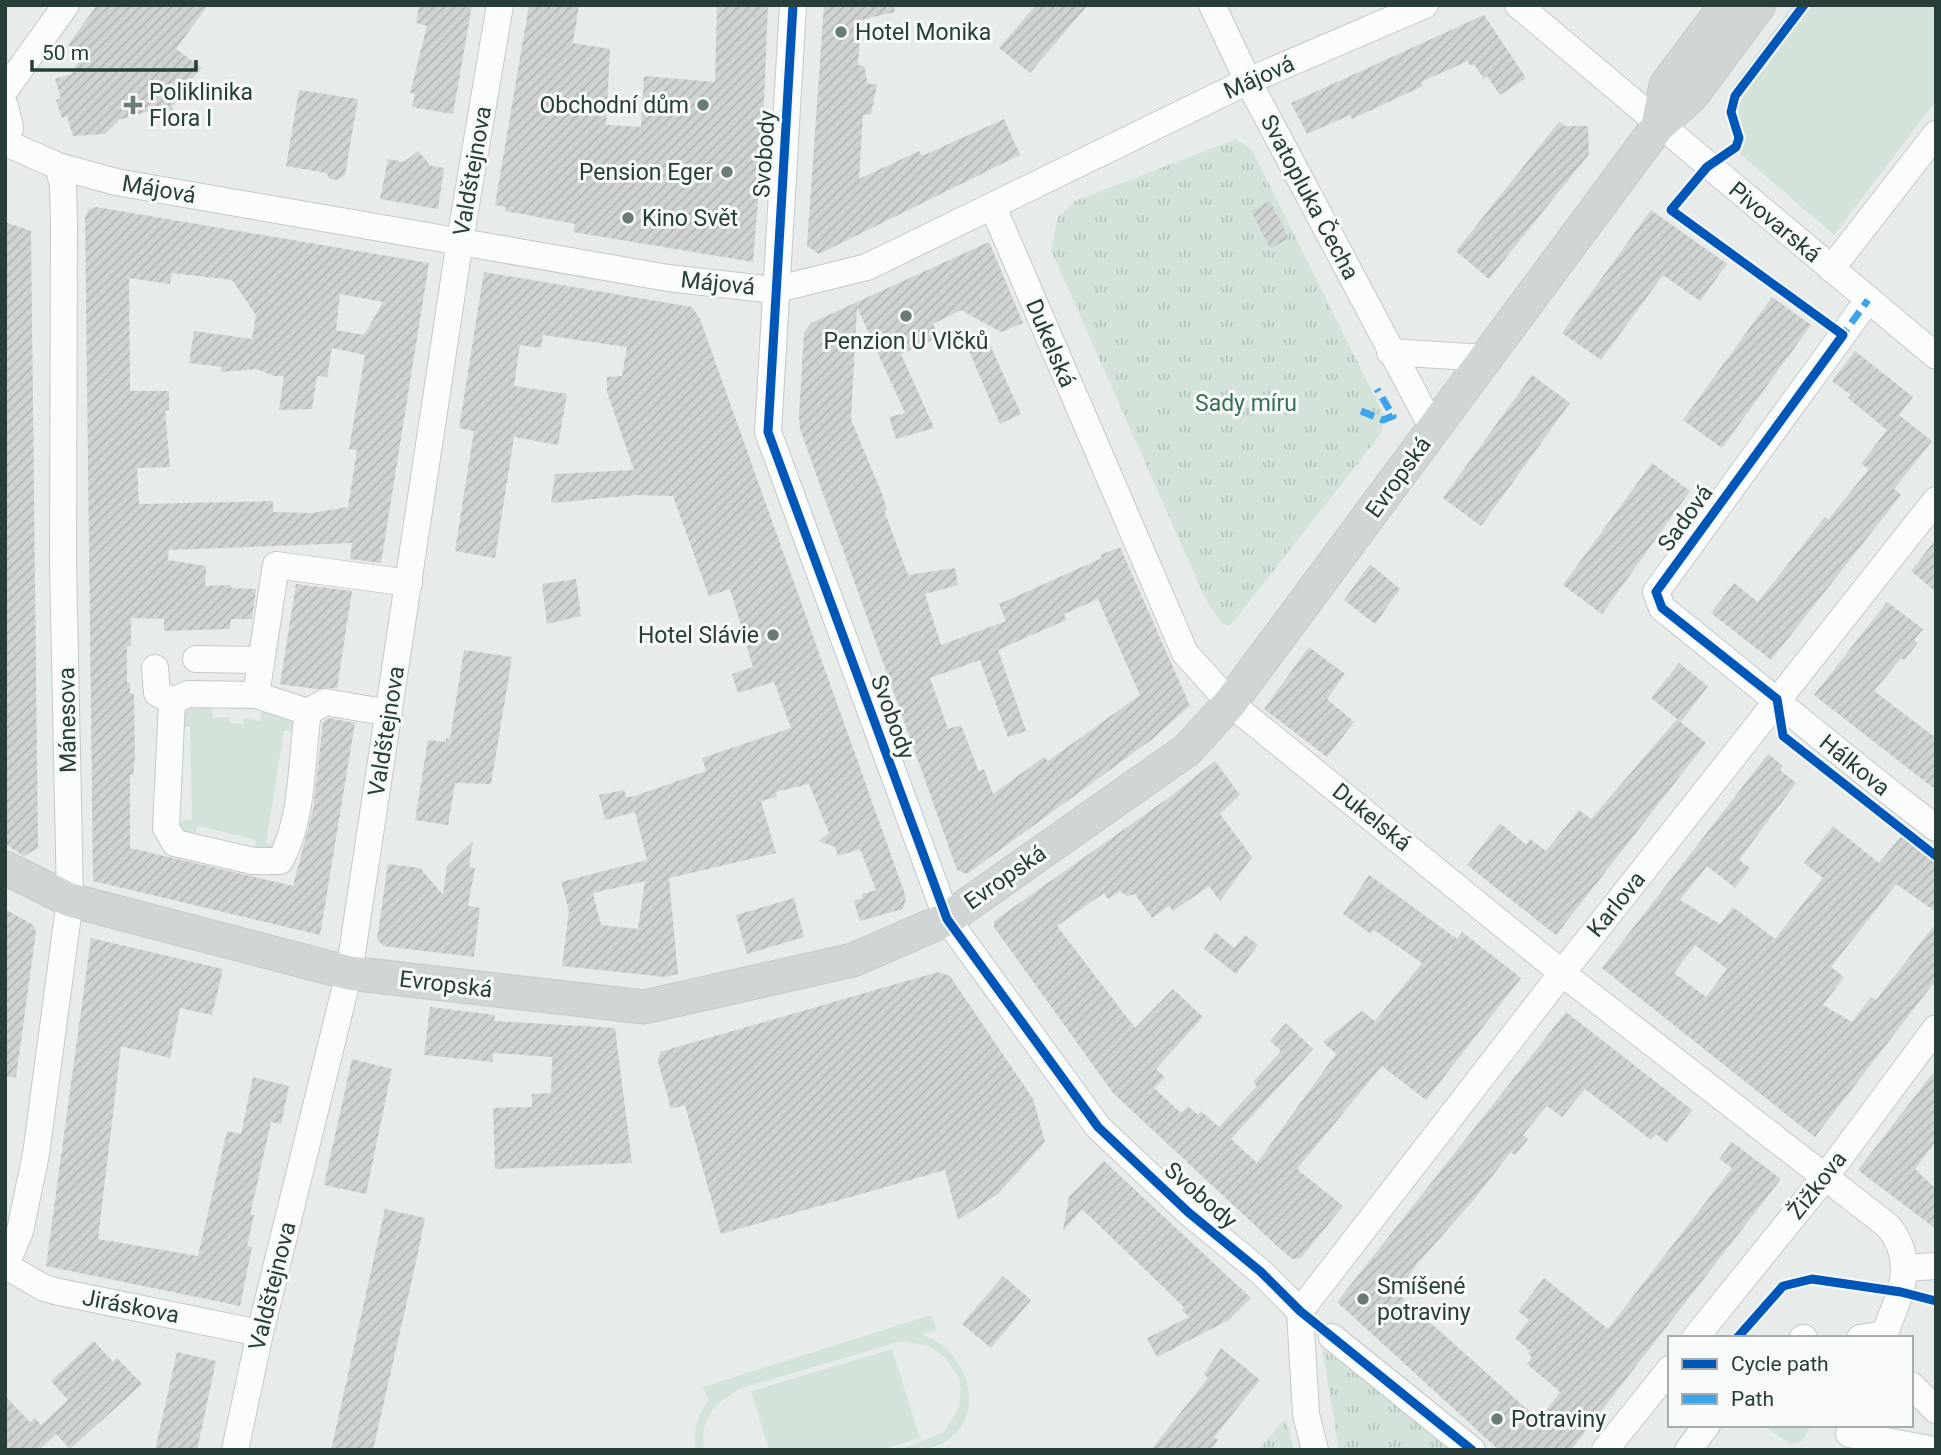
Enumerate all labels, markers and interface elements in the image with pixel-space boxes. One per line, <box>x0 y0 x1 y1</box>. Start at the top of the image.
place label: Hotel Monika <box>855 19 991 46</box>
marker: Hotel Monika <box>833 24 849 40</box>
scale bar <box>32 28 196 72</box>
text: 50 m <box>42 41 89 65</box>
street label: Májová <box>1220 50 1299 105</box>
place label: Poliklinika Flora I <box>149 79 253 132</box>
place label: Obchodní dům <box>540 92 689 119</box>
marker: Poliklinika Flora I <box>123 95 143 115</box>
marker: Obchodní dům <box>695 97 711 113</box>
street label: Valdštejnova <box>448 104 497 238</box>
street label: Svobody <box>748 109 781 199</box>
street label: Svatopluka Čecha <box>1255 109 1366 284</box>
place label: Pension Eger <box>579 159 713 186</box>
marker: Pension Eger <box>719 164 735 180</box>
street label: Májová <box>120 170 198 209</box>
street label: Pivovarská <box>1723 176 1826 269</box>
place label: Kino Svět <box>642 205 738 232</box>
marker: Kino Svět <box>620 210 636 226</box>
street label: Májová <box>679 266 756 301</box>
street label: Dukelská <box>1020 295 1081 391</box>
marker: Penzion U Vlčků <box>898 308 914 324</box>
place label: Penzion U Vlčků <box>823 328 989 355</box>
park label: Sady míru <box>1195 390 1297 417</box>
street label: Evropská <box>1360 432 1437 523</box>
street label: Sadová <box>1652 480 1719 557</box>
place label: Hotel Slávie <box>638 622 759 649</box>
marker: Hotel Slávie <box>765 627 781 643</box>
street label: Valdštejnova <box>363 664 410 798</box>
street label: Mánesova <box>53 667 82 773</box>
street label: Svobody <box>865 671 920 763</box>
street label: Hálkova <box>1814 729 1895 802</box>
street label: Dukelská <box>1327 778 1416 857</box>
street label: Evropská <box>959 840 1051 915</box>
street label: Karlova <box>1582 866 1651 943</box>
street label: Evropská <box>398 965 494 1004</box>
street label: Žižkova <box>1782 1145 1852 1225</box>
street label: Svobody <box>1159 1156 1243 1234</box>
street label: Valdštejnova <box>243 1219 301 1353</box>
place label: Smíšené potraviny <box>1377 1273 1471 1326</box>
street label: Jiráskova <box>80 1284 182 1329</box>
marker: Smíšené potraviny <box>1355 1291 1371 1307</box>
legend <box>1668 1336 1913 1427</box>
text: Cycle path <box>1731 1352 1829 1376</box>
text: Path <box>1731 1387 1774 1411</box>
place label: Potraviny <box>1511 1406 1606 1433</box>
marker: Potraviny <box>1489 1411 1505 1427</box>

